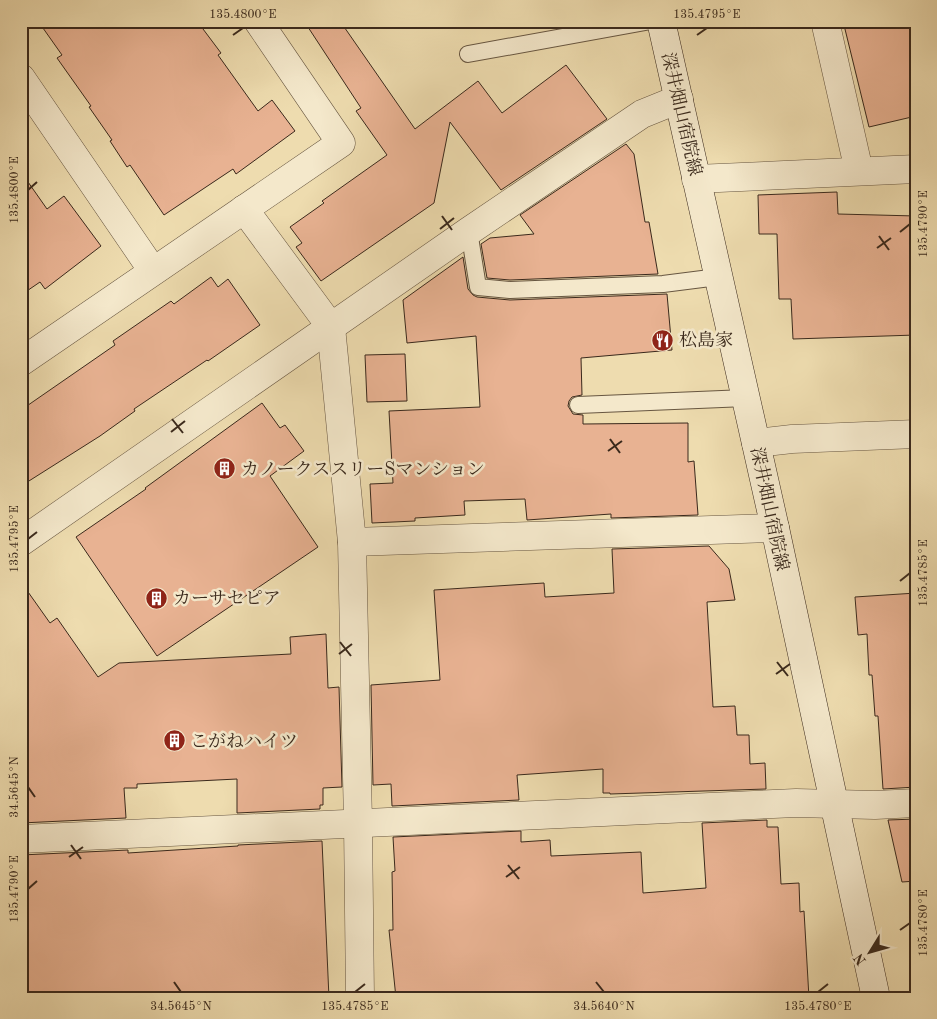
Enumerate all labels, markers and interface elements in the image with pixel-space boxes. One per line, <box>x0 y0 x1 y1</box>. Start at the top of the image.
text: 135.4800°E <box>209 8 277 21</box>
text: 135.4795°E <box>673 8 741 21</box>
street label: 深井畑山宿院線 <box>658 50 706 178</box>
text: 135.4800°E <box>8 156 21 224</box>
text: 135.4790°E <box>917 190 930 258</box>
restaurant icon: 松島家 <box>651 328 675 352</box>
place label: 松島家 <box>679 330 733 350</box>
street label: 深井畑山宿院線 <box>747 445 793 573</box>
building icon: カノークススリーSマンション <box>213 457 237 481</box>
place label: カノークススリーSマンション <box>241 461 485 479</box>
text: 135.4795°E <box>8 505 21 573</box>
text: 135.4785°E <box>917 539 930 607</box>
building icon: カーサセピア <box>145 586 169 610</box>
place label: カーサセピア <box>173 590 281 608</box>
building icon: こがねハイツ <box>162 729 186 753</box>
place label: こがねハイツ <box>190 732 298 751</box>
text: 34.5645°N <box>8 756 21 818</box>
text: 135.4790°E <box>8 855 21 923</box>
text: 135.4780°E <box>917 889 930 957</box>
north arrow <box>844 926 894 976</box>
text: N <box>851 950 869 968</box>
text: 34.5645°N <box>150 1000 212 1013</box>
text: 135.4785°E <box>321 1000 389 1013</box>
text: 34.5640°N <box>573 1000 635 1013</box>
text: 135.4780°E <box>784 1000 852 1013</box>

